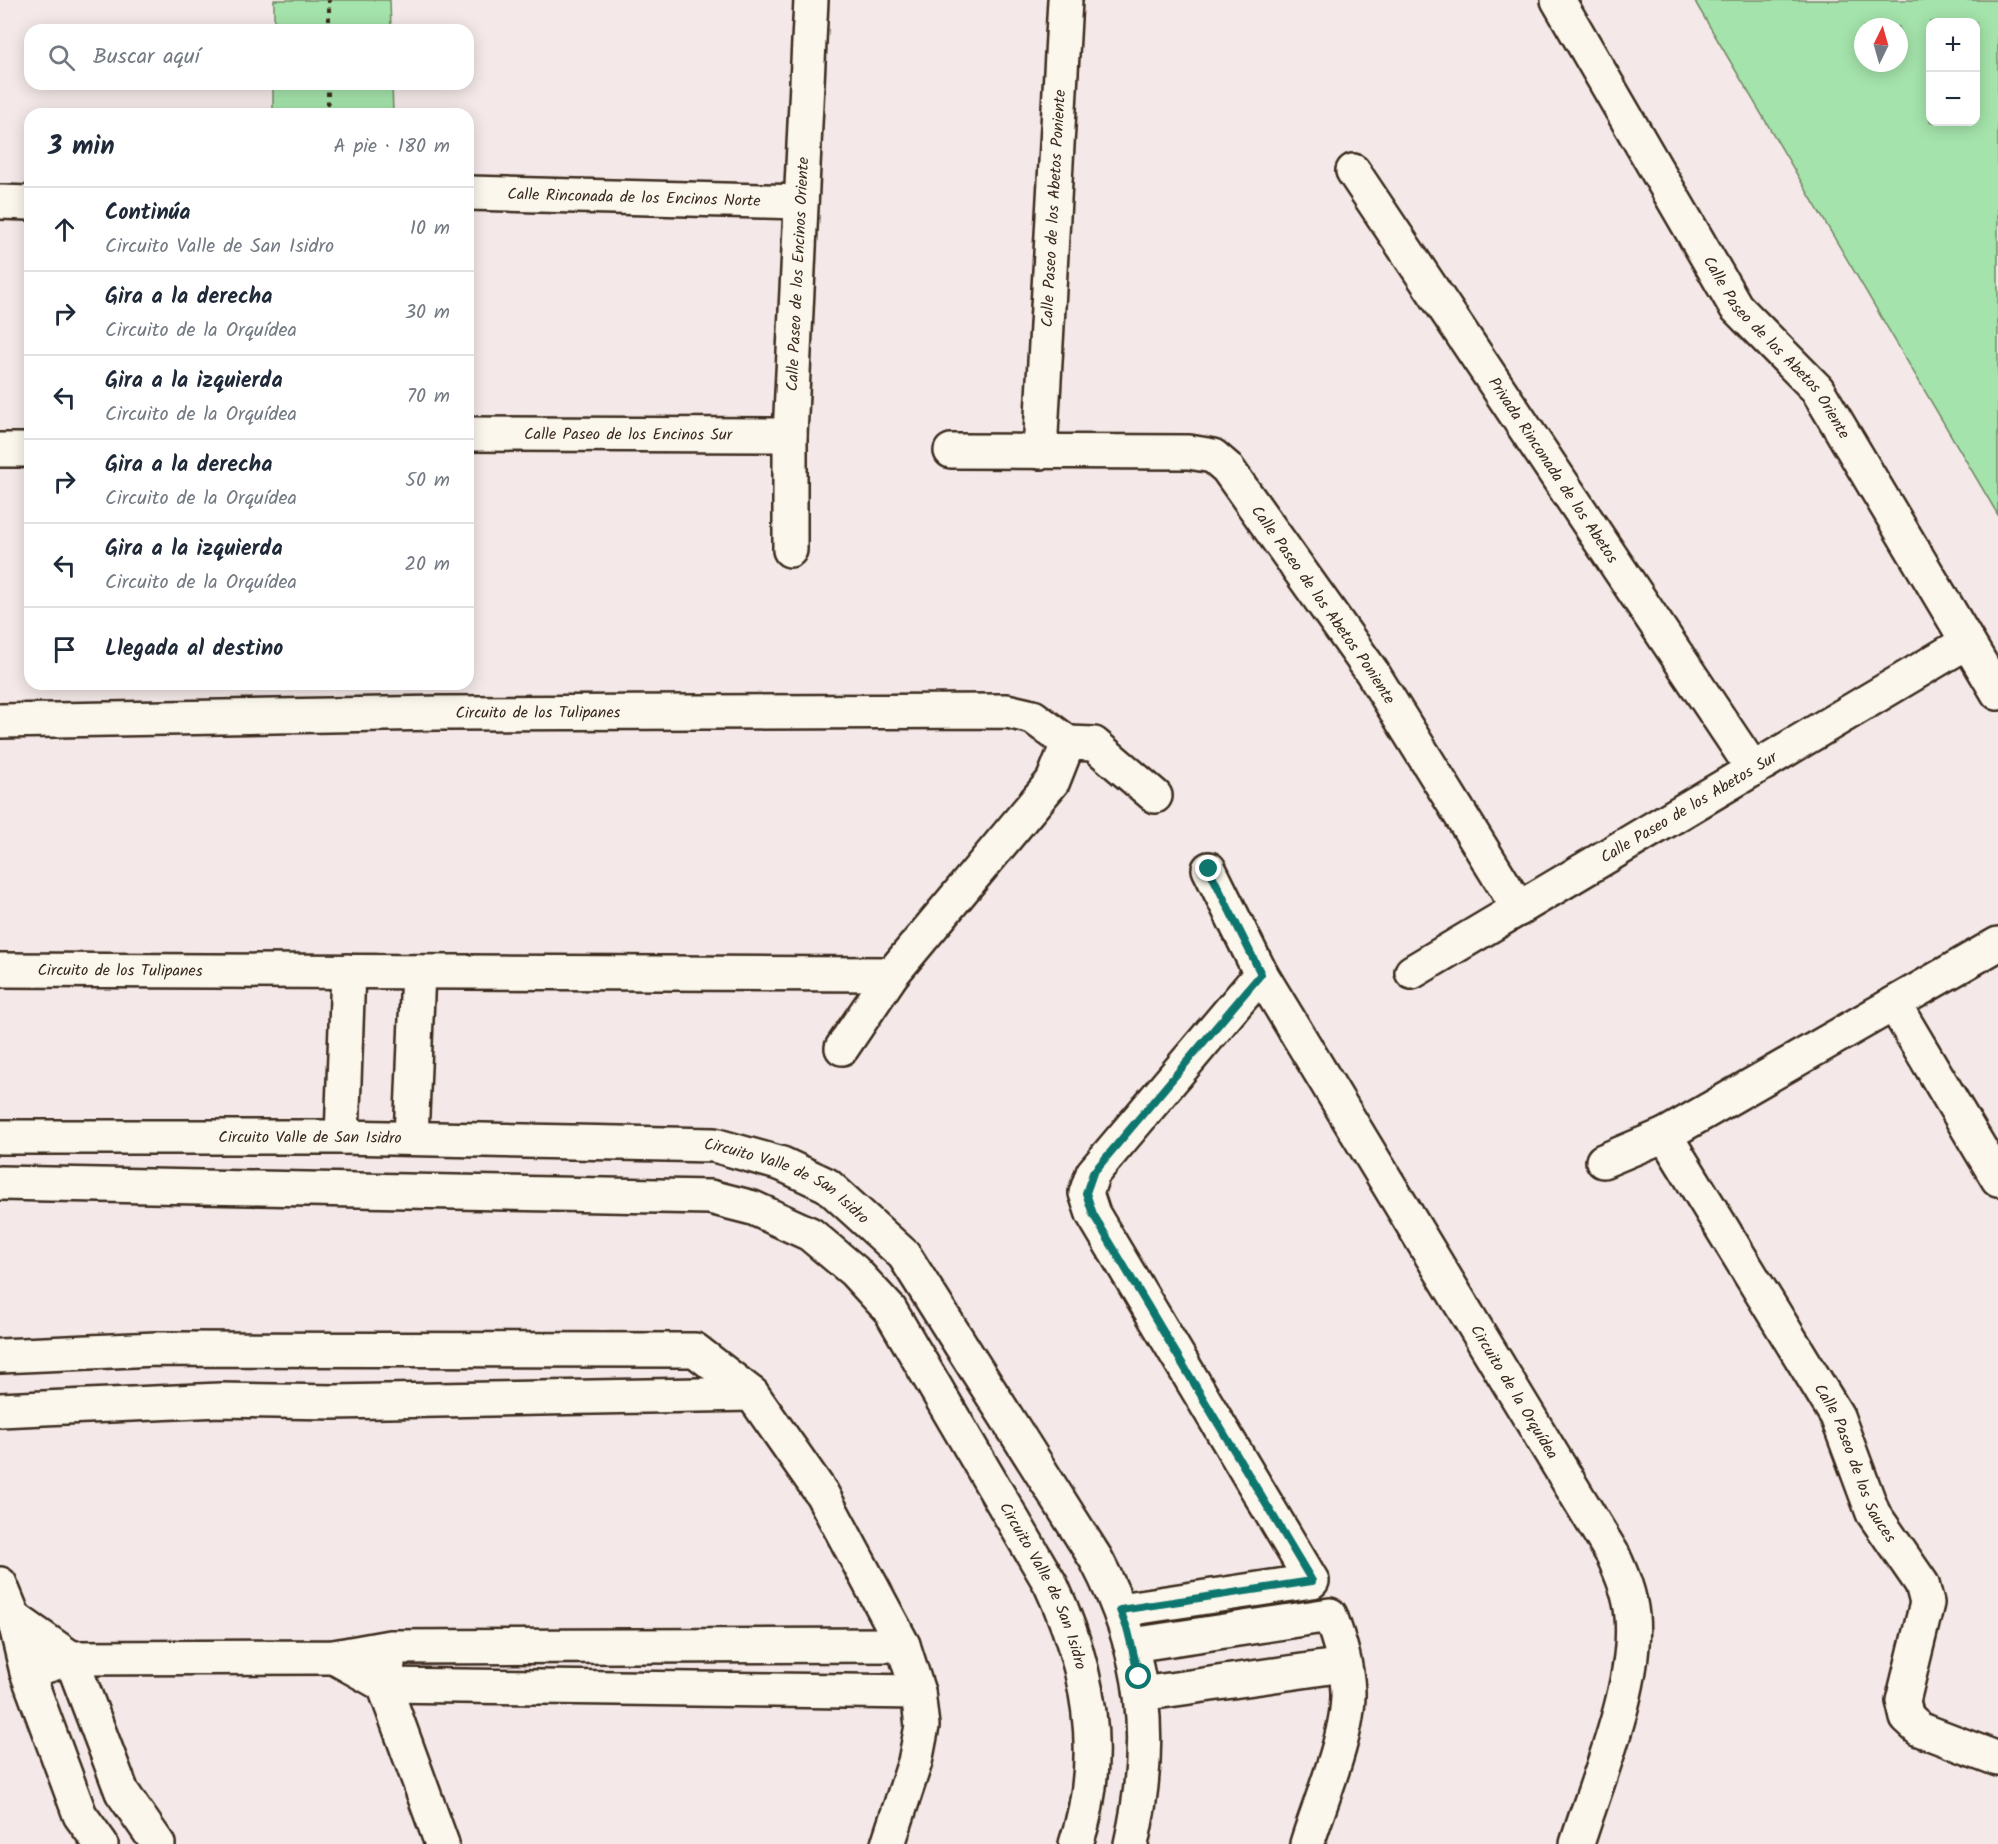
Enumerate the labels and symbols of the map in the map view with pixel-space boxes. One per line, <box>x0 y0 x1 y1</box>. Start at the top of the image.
north arrow <box>1854 18 1908 72</box>
street label: Calle Paseo de los Abetos Poniente <box>1034 89 1073 328</box>
street label: Calle Paseo de los Encinos Oriente <box>780 156 816 392</box>
street label: Calle Rinconada de los Encinos Norte <box>507 182 761 213</box>
street label: Calle Paseo de los Abetos Oriente <box>1696 251 1856 444</box>
street label: Privada Rinconada de los Abetos <box>1482 372 1625 569</box>
street label: Calle Paseo de los Encinos Sur <box>524 422 734 447</box>
street label: Calle Paseo de los Abetos Poniente <box>1245 500 1402 709</box>
street label: Circuito de los Tulipanes <box>455 700 621 725</box>
street label: Calle Paseo de los Abetos Sur <box>1596 744 1783 870</box>
route end <box>1195 855 1221 881</box>
street label: Circuito de los Tulipanes <box>37 958 203 983</box>
street label: Circuito Valle de San Isidro <box>218 1125 402 1151</box>
street label: Circuito Valle de San Isidro <box>704 1132 875 1230</box>
street label: Circuito de la Orquídea <box>1464 1320 1565 1464</box>
street label: Calle Paseo de los Sauces <box>1807 1379 1903 1548</box>
street label: Circuito Valle de San Isidro <box>993 1497 1093 1672</box>
route start <box>1125 1663 1151 1689</box>

